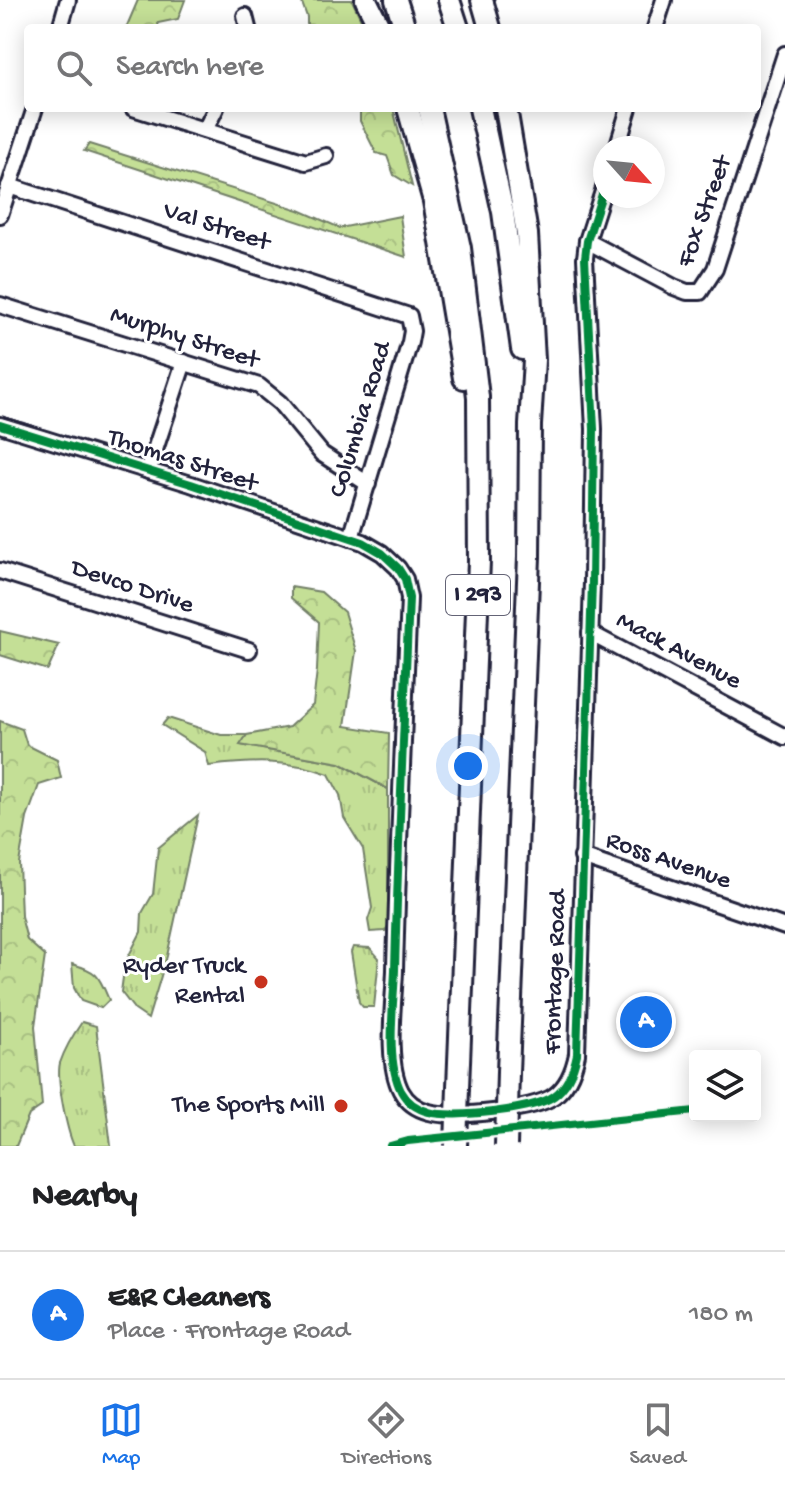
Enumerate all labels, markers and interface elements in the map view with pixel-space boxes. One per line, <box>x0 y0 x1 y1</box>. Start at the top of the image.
search box <box>24 24 761 112</box>
icon: search <box>52 46 96 90</box>
text: Search here <box>116 51 264 86</box>
north arrow <box>593 136 665 208</box>
street label: Fox Street <box>671 150 741 273</box>
street label: Val Street <box>158 196 275 260</box>
street label: Murphy Street <box>106 300 265 378</box>
street label: Columbia Road <box>324 337 401 501</box>
street label: Thomas Street <box>101 423 263 501</box>
street label: Devco Drive <box>65 553 198 623</box>
road number: I 293 <box>446 575 510 615</box>
street label: Mack Avenue <box>610 606 746 698</box>
your location <box>448 746 488 786</box>
street label: Ross Avenue <box>601 826 735 898</box>
street label: Frontage Road <box>539 887 575 1056</box>
place label: Ryder Truck Rental <box>123 952 247 1013</box>
marker: Ryder Truck Rental <box>252 973 270 991</box>
pin: A <box>620 992 672 1052</box>
map controls <box>689 1050 761 1122</box>
button: layers <box>689 1050 761 1122</box>
place label: The Sports Mill <box>170 1091 325 1122</box>
marker: The Sports Mill <box>332 1097 350 1115</box>
text: Nearby <box>32 1178 137 1218</box>
text: E&R Cleaners <box>108 1282 270 1317</box>
text: A <box>50 1300 66 1331</box>
text: 180 m <box>689 1300 753 1331</box>
text: Place · Frontage Road <box>108 1317 350 1348</box>
tab: Map <box>99 1398 143 1472</box>
tab: Directions <box>342 1398 431 1472</box>
tab: Saved <box>629 1398 686 1472</box>

